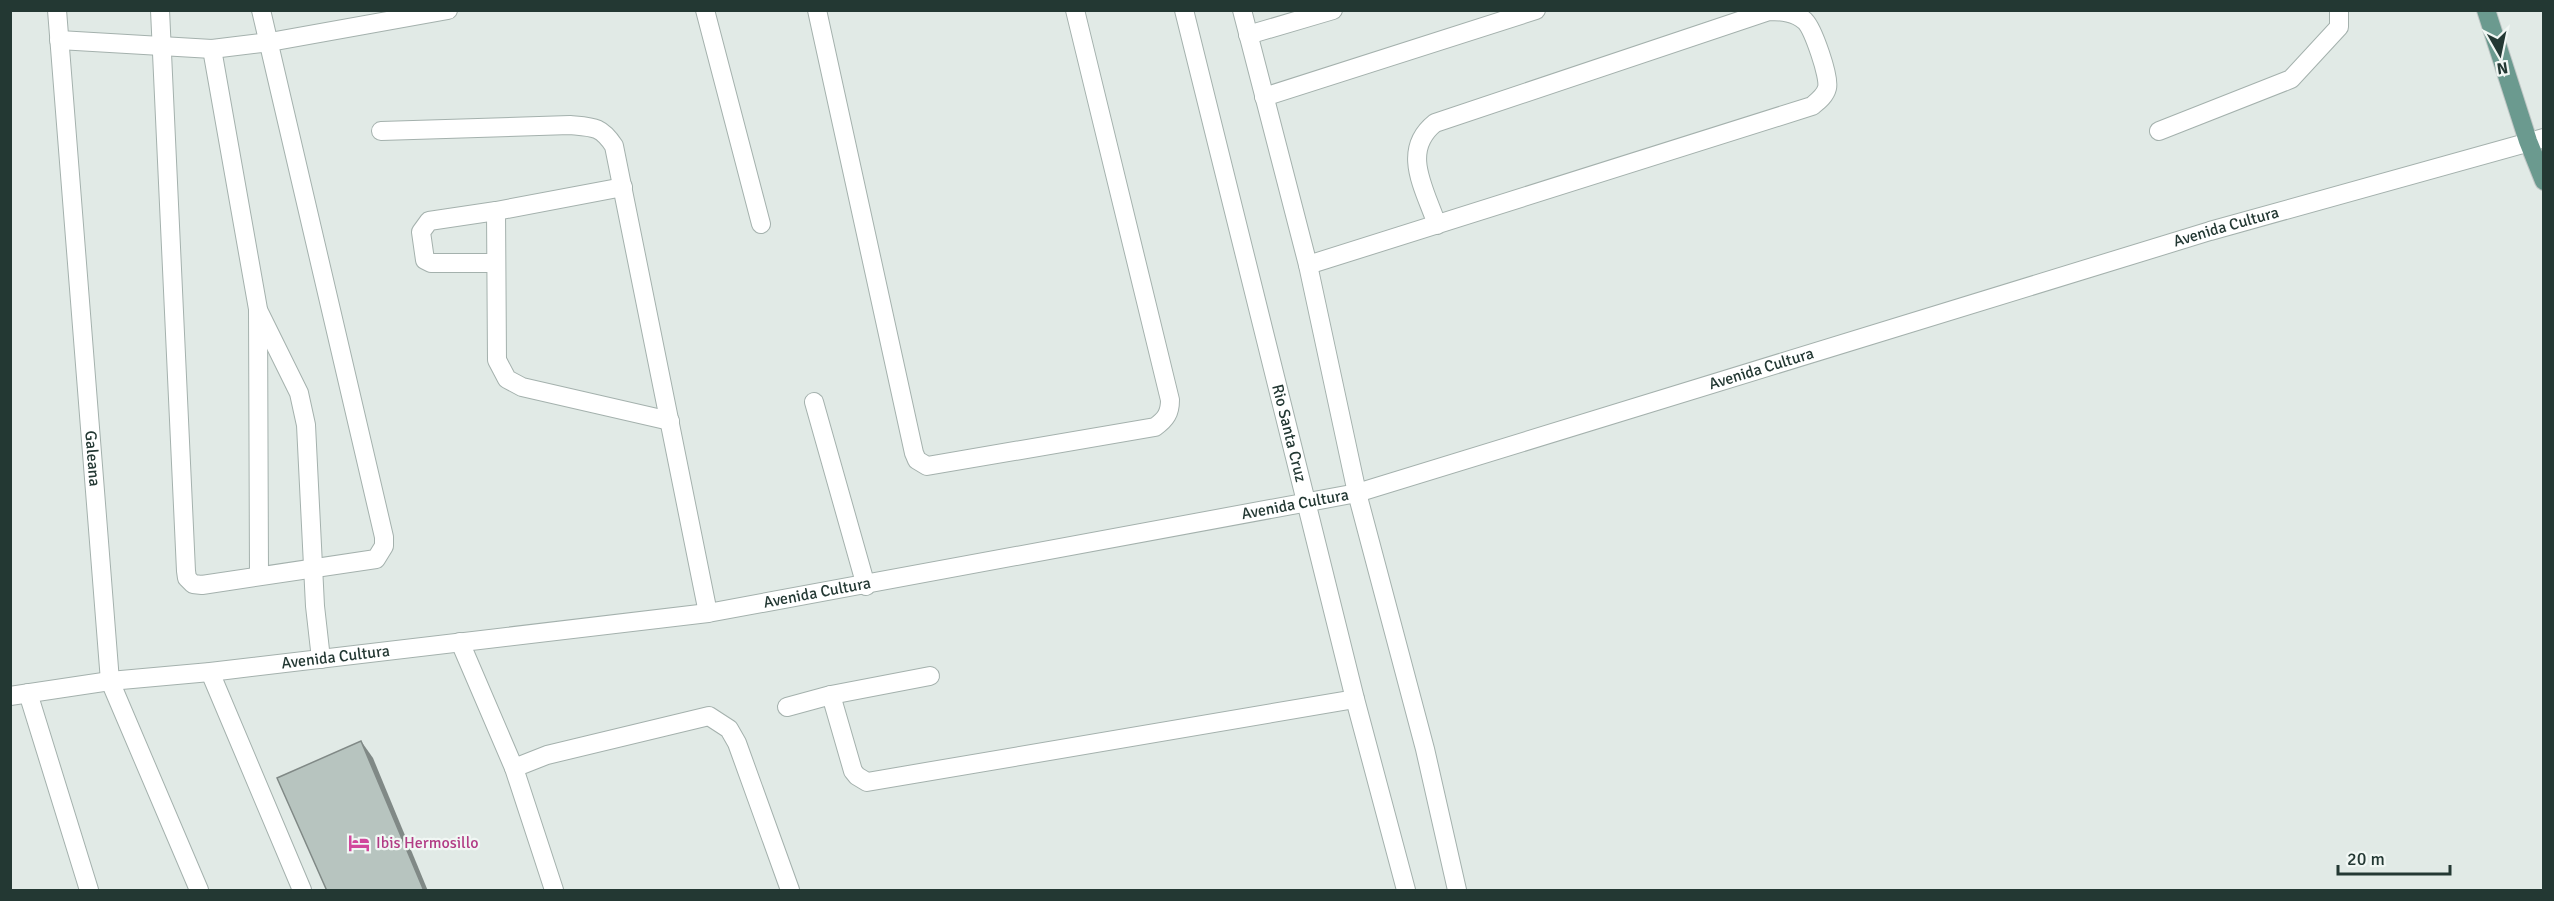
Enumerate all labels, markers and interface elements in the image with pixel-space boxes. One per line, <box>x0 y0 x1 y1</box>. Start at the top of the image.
north arrow <box>2470 24 2530 84</box>
text: N <box>2495 57 2509 79</box>
street label: Avenida Cultura <box>2171 202 2281 252</box>
street label: Avenida Cultura <box>1706 343 1816 394</box>
street label: Rio Santa Cruz <box>1267 382 1311 484</box>
street label: Galeana <box>80 430 105 487</box>
street label: Avenida Cultura <box>1240 485 1350 524</box>
street label: Avenida Cultura <box>762 573 873 613</box>
street label: Avenida Cultura <box>280 641 391 673</box>
hotel icon: Ibis Hermosillo <box>347 831 371 855</box>
place label: Ibis Hermosillo <box>376 833 479 853</box>
scale bar <box>2338 838 2450 876</box>
text: 20 m <box>2347 848 2385 870</box>

